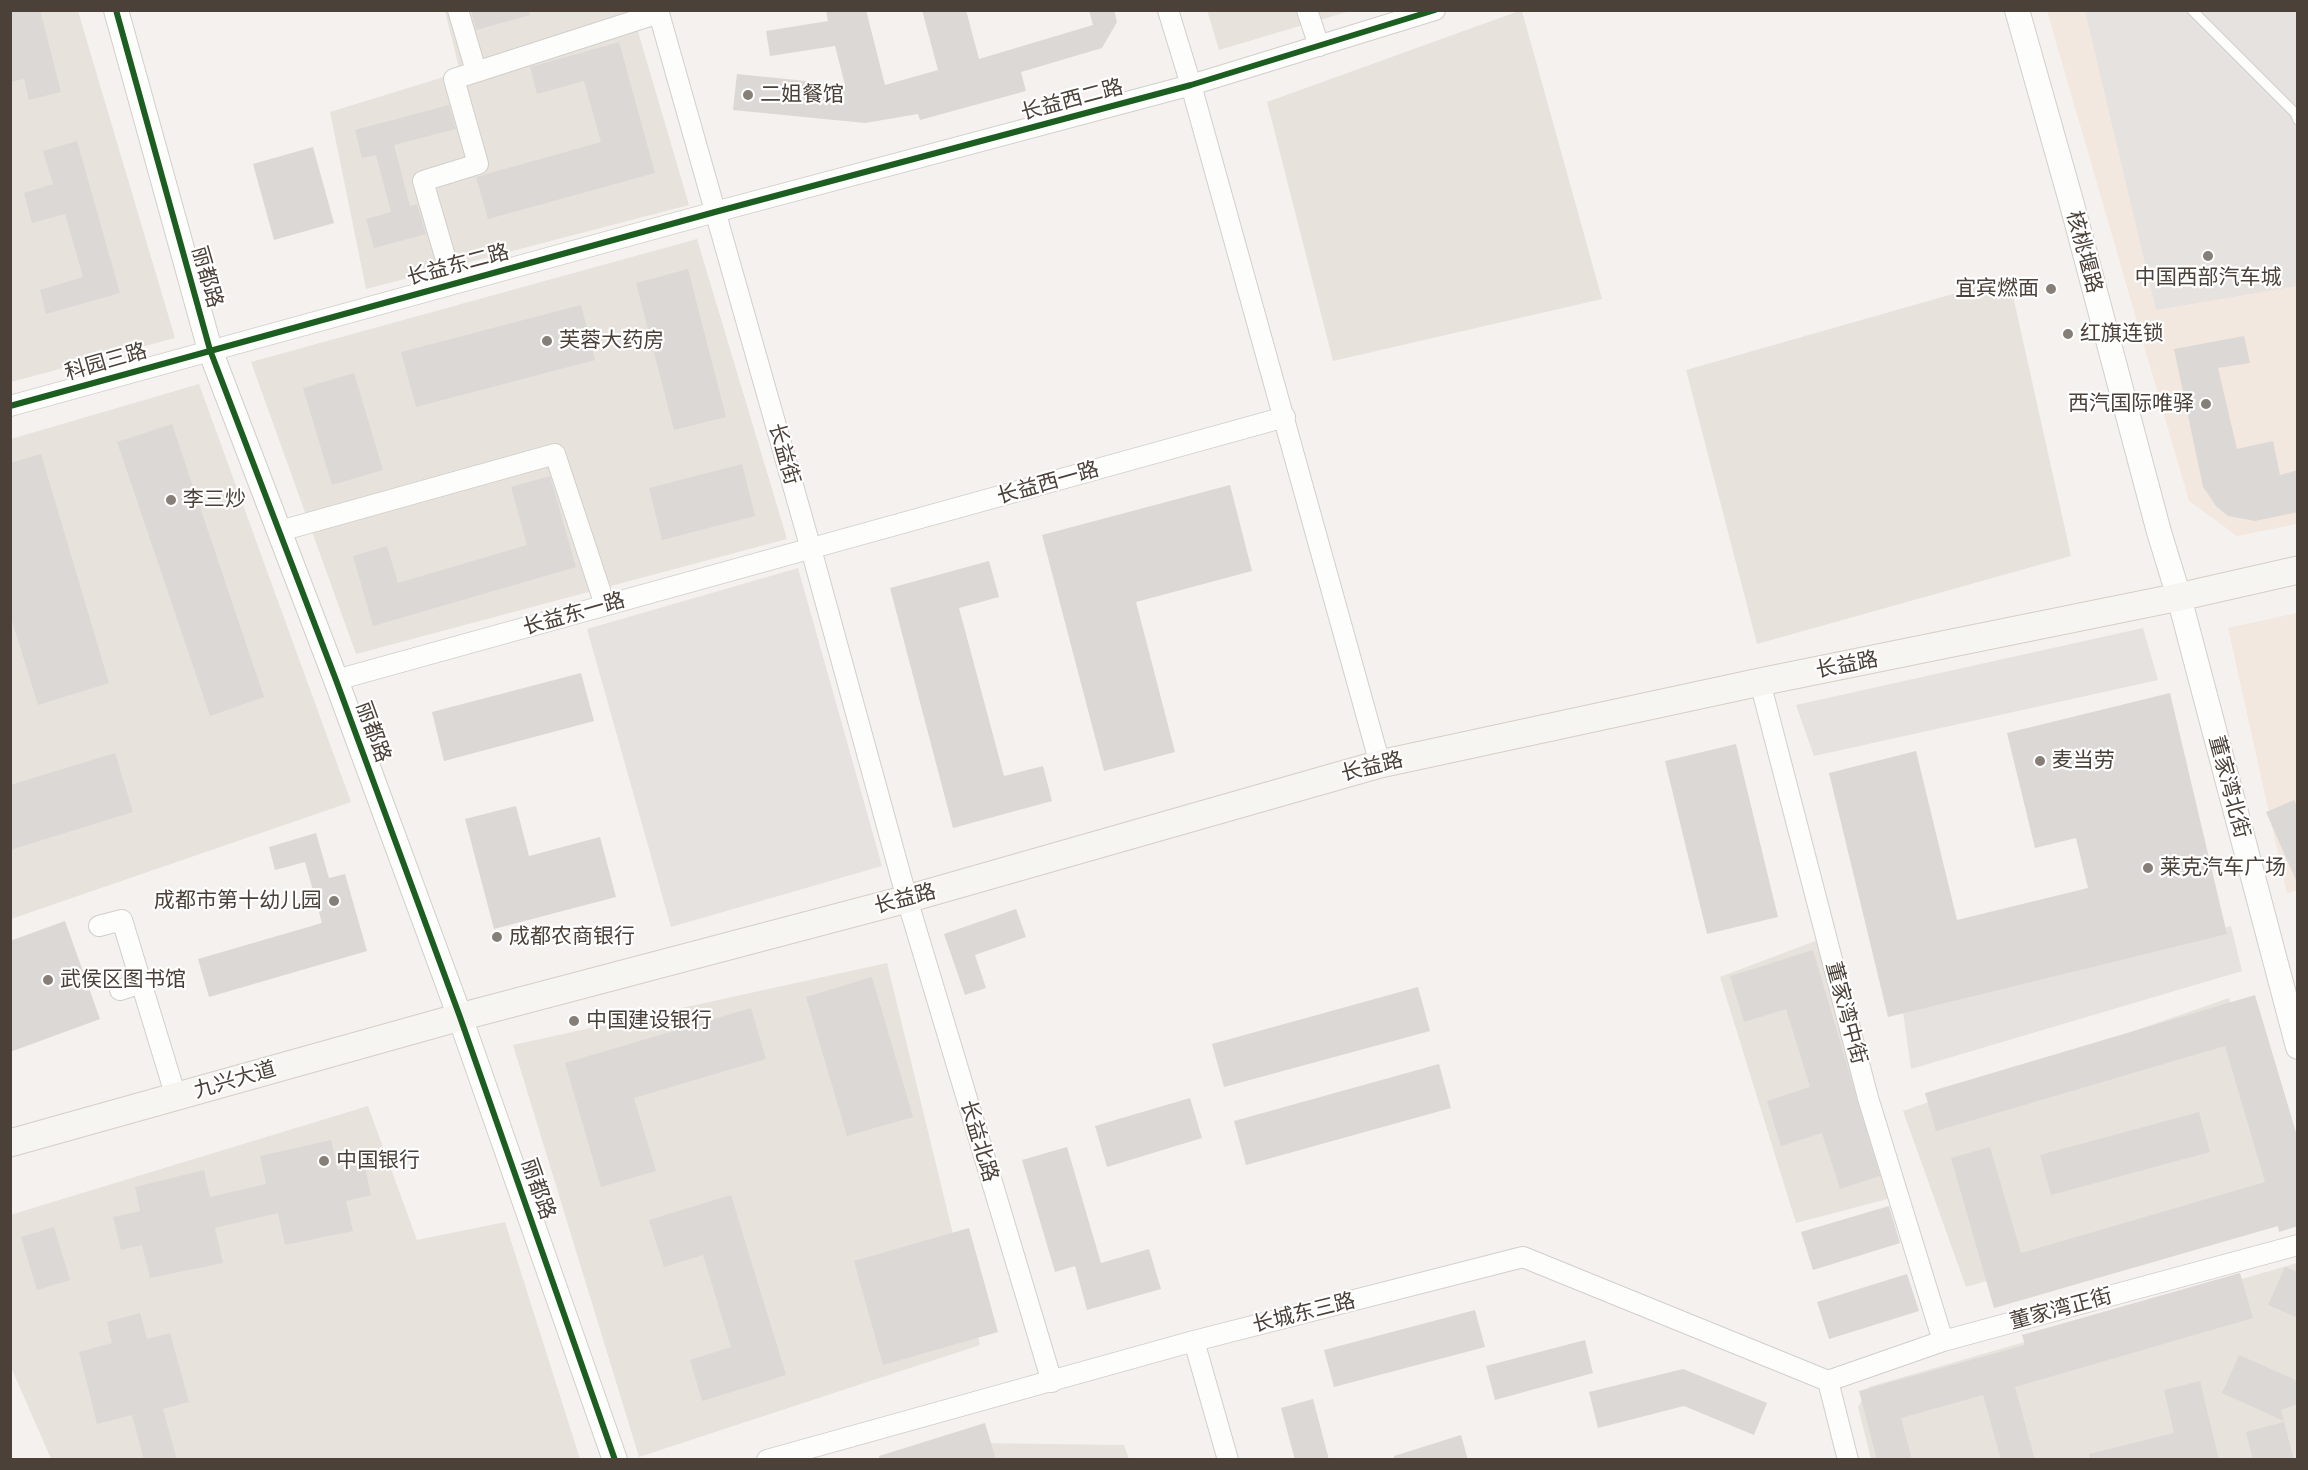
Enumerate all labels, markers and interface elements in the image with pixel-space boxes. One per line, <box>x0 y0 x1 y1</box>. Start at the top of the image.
street label: 长益西二路 <box>1018 74 1126 126</box>
place label: 二姐餐馆 <box>760 82 844 108</box>
marker: 二姐餐馆 <box>741 88 755 102</box>
street label: 核桃堰路 <box>2061 208 2107 296</box>
street label: 长益东二路 <box>404 239 512 291</box>
street label: 丽都路 <box>186 243 228 311</box>
marker: 中国西部汽车城 <box>2201 249 2215 263</box>
place label: 中国西部汽车城 <box>2135 265 2281 291</box>
place label: 宜宾燃面 <box>1955 276 2039 302</box>
marker: 宜宾燃面 <box>2044 282 2058 296</box>
place label: 红旗连锁 <box>2080 321 2164 347</box>
marker: 红旗连锁 <box>2061 327 2075 341</box>
place label: 芙蓉大药房 <box>559 328 664 354</box>
marker: 芙蓉大药房 <box>540 334 554 348</box>
street label: 科园三路 <box>62 338 150 386</box>
place label: 西汽国际唯驿 <box>2068 391 2194 417</box>
marker: 西汽国际唯驿 <box>2199 397 2213 411</box>
street label: 长益街 <box>763 420 805 488</box>
street label: 长益西一路 <box>994 456 1102 510</box>
place label: 李三炒 <box>183 487 246 513</box>
marker: 李三炒 <box>164 493 178 507</box>
street label: 长益东一路 <box>520 587 628 641</box>
street label: 长益路 <box>1814 647 1880 683</box>
street label: 丽都路 <box>350 698 396 766</box>
street label: 董家湾北街 <box>2203 733 2255 841</box>
street label: 长益路 <box>1338 747 1406 787</box>
place label: 麦当劳 <box>2052 748 2115 774</box>
marker: 麦当劳 <box>2033 754 2047 768</box>
place label: 莱克汽车广场 <box>2160 855 2286 881</box>
marker: 莱克汽车广场 <box>2141 861 2155 875</box>
street label: 长益路 <box>871 879 939 919</box>
place label: 成都市第十幼儿园 <box>154 888 322 914</box>
marker: 成都市第十幼儿园 <box>327 894 341 908</box>
place label: 成都农商银行 <box>509 924 635 950</box>
marker: 成都农商银行 <box>490 930 504 944</box>
street label: 董家湾中街 <box>1820 959 1872 1067</box>
place label: 武侯区图书馆 <box>60 967 186 993</box>
marker: 武侯区图书馆 <box>41 973 55 987</box>
place label: 中国建设银行 <box>586 1008 712 1034</box>
marker: 中国建设银行 <box>567 1014 581 1028</box>
street label: 九兴大道 <box>191 1056 279 1104</box>
street label: 长益北路 <box>955 1097 1003 1185</box>
place label: 中国银行 <box>336 1148 420 1174</box>
marker: 中国银行 <box>317 1154 331 1168</box>
street label: 丽都路 <box>516 1155 560 1223</box>
street label: 董家湾正街 <box>2007 1283 2115 1335</box>
street label: 长城东三路 <box>1250 1288 1358 1338</box>

